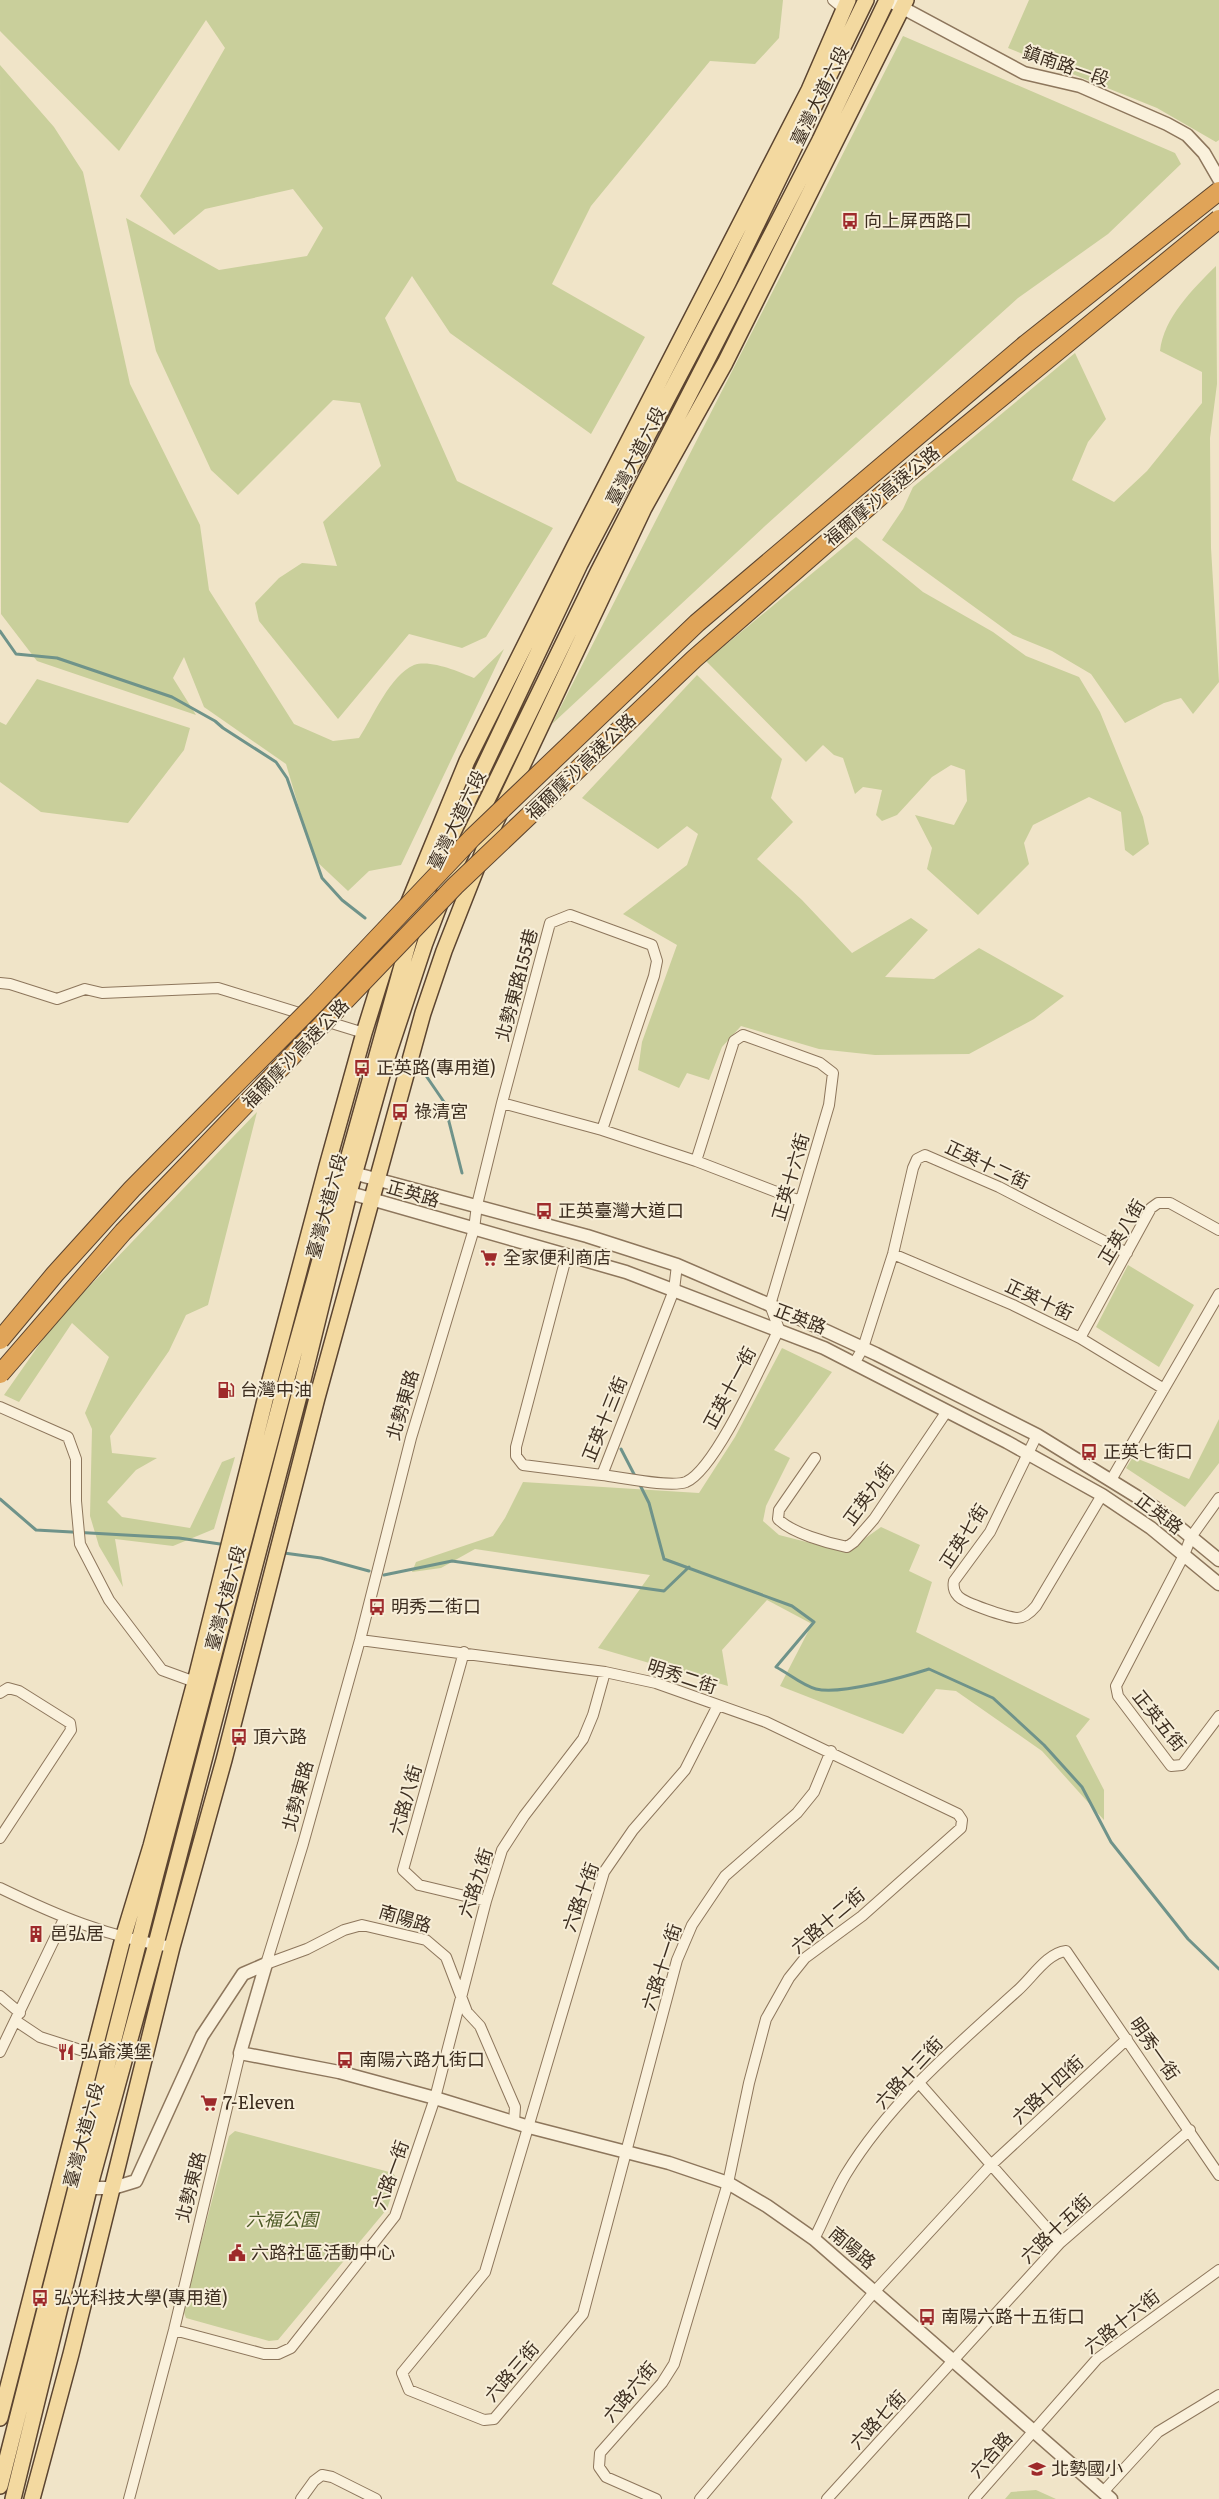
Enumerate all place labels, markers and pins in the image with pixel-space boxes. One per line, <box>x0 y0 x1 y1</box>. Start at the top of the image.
place label: 向上屏西路口 <box>864 206 972 233</box>
bus stop icon: 向上屏西路口 <box>840 211 860 231</box>
place label: 正英路(專用道) <box>376 1053 496 1080</box>
bus stop icon: 正英路(專用道) <box>352 1058 372 1078</box>
place label: 祿清宮 <box>414 1097 468 1124</box>
bus stop icon: 祿清宮 <box>390 1102 410 1122</box>
place label: 正英臺灣大道口 <box>558 1196 684 1223</box>
bus stop icon: 正英臺灣大道口 <box>534 1201 554 1221</box>
place label: 全家便利商店 <box>503 1243 611 1270</box>
supermarket icon: 全家便利商店 <box>479 1248 499 1268</box>
place label: 台灣中油 <box>240 1375 312 1402</box>
fuel station icon: 台灣中油 <box>216 1380 236 1400</box>
place label: 正英七街口 <box>1103 1437 1193 1464</box>
bus stop icon: 正英七街口 <box>1079 1442 1099 1462</box>
place label: 明秀二街口 <box>391 1592 481 1619</box>
bus stop icon: 明秀二街口 <box>367 1597 387 1617</box>
place label: 頂六路 <box>253 1722 307 1749</box>
bus stop icon: 頂六路 <box>229 1727 249 1747</box>
place label: 邑弘居 <box>50 1919 104 1946</box>
building icon: 邑弘居 <box>26 1924 46 1944</box>
place label: 弘爺漢堡 <box>80 2037 152 2064</box>
restaurant icon: 弘爺漢堡 <box>56 2042 76 2062</box>
place label: 南陽六路九街口 <box>359 2045 485 2072</box>
bus stop icon: 南陽六路九街口 <box>335 2050 355 2070</box>
place label: 7-Eleven <box>223 2088 295 2115</box>
supermarket icon: 7-Eleven <box>199 2093 219 2113</box>
place label: 六路社區活動中心 <box>251 2238 395 2265</box>
public building icon: 六路社區活動中心 <box>227 2243 247 2263</box>
place label: 弘光科技大學(專用道) <box>54 2283 228 2310</box>
bus stop icon: 弘光科技大學(專用道) <box>30 2288 50 2308</box>
place label: 南陽六路十五街口 <box>941 2302 1085 2329</box>
bus stop icon: 南陽六路十五街口 <box>917 2307 937 2327</box>
place label: 北勢國小 <box>1051 2454 1123 2481</box>
school or university icon: 北勢國小 <box>1027 2459 1047 2479</box>

